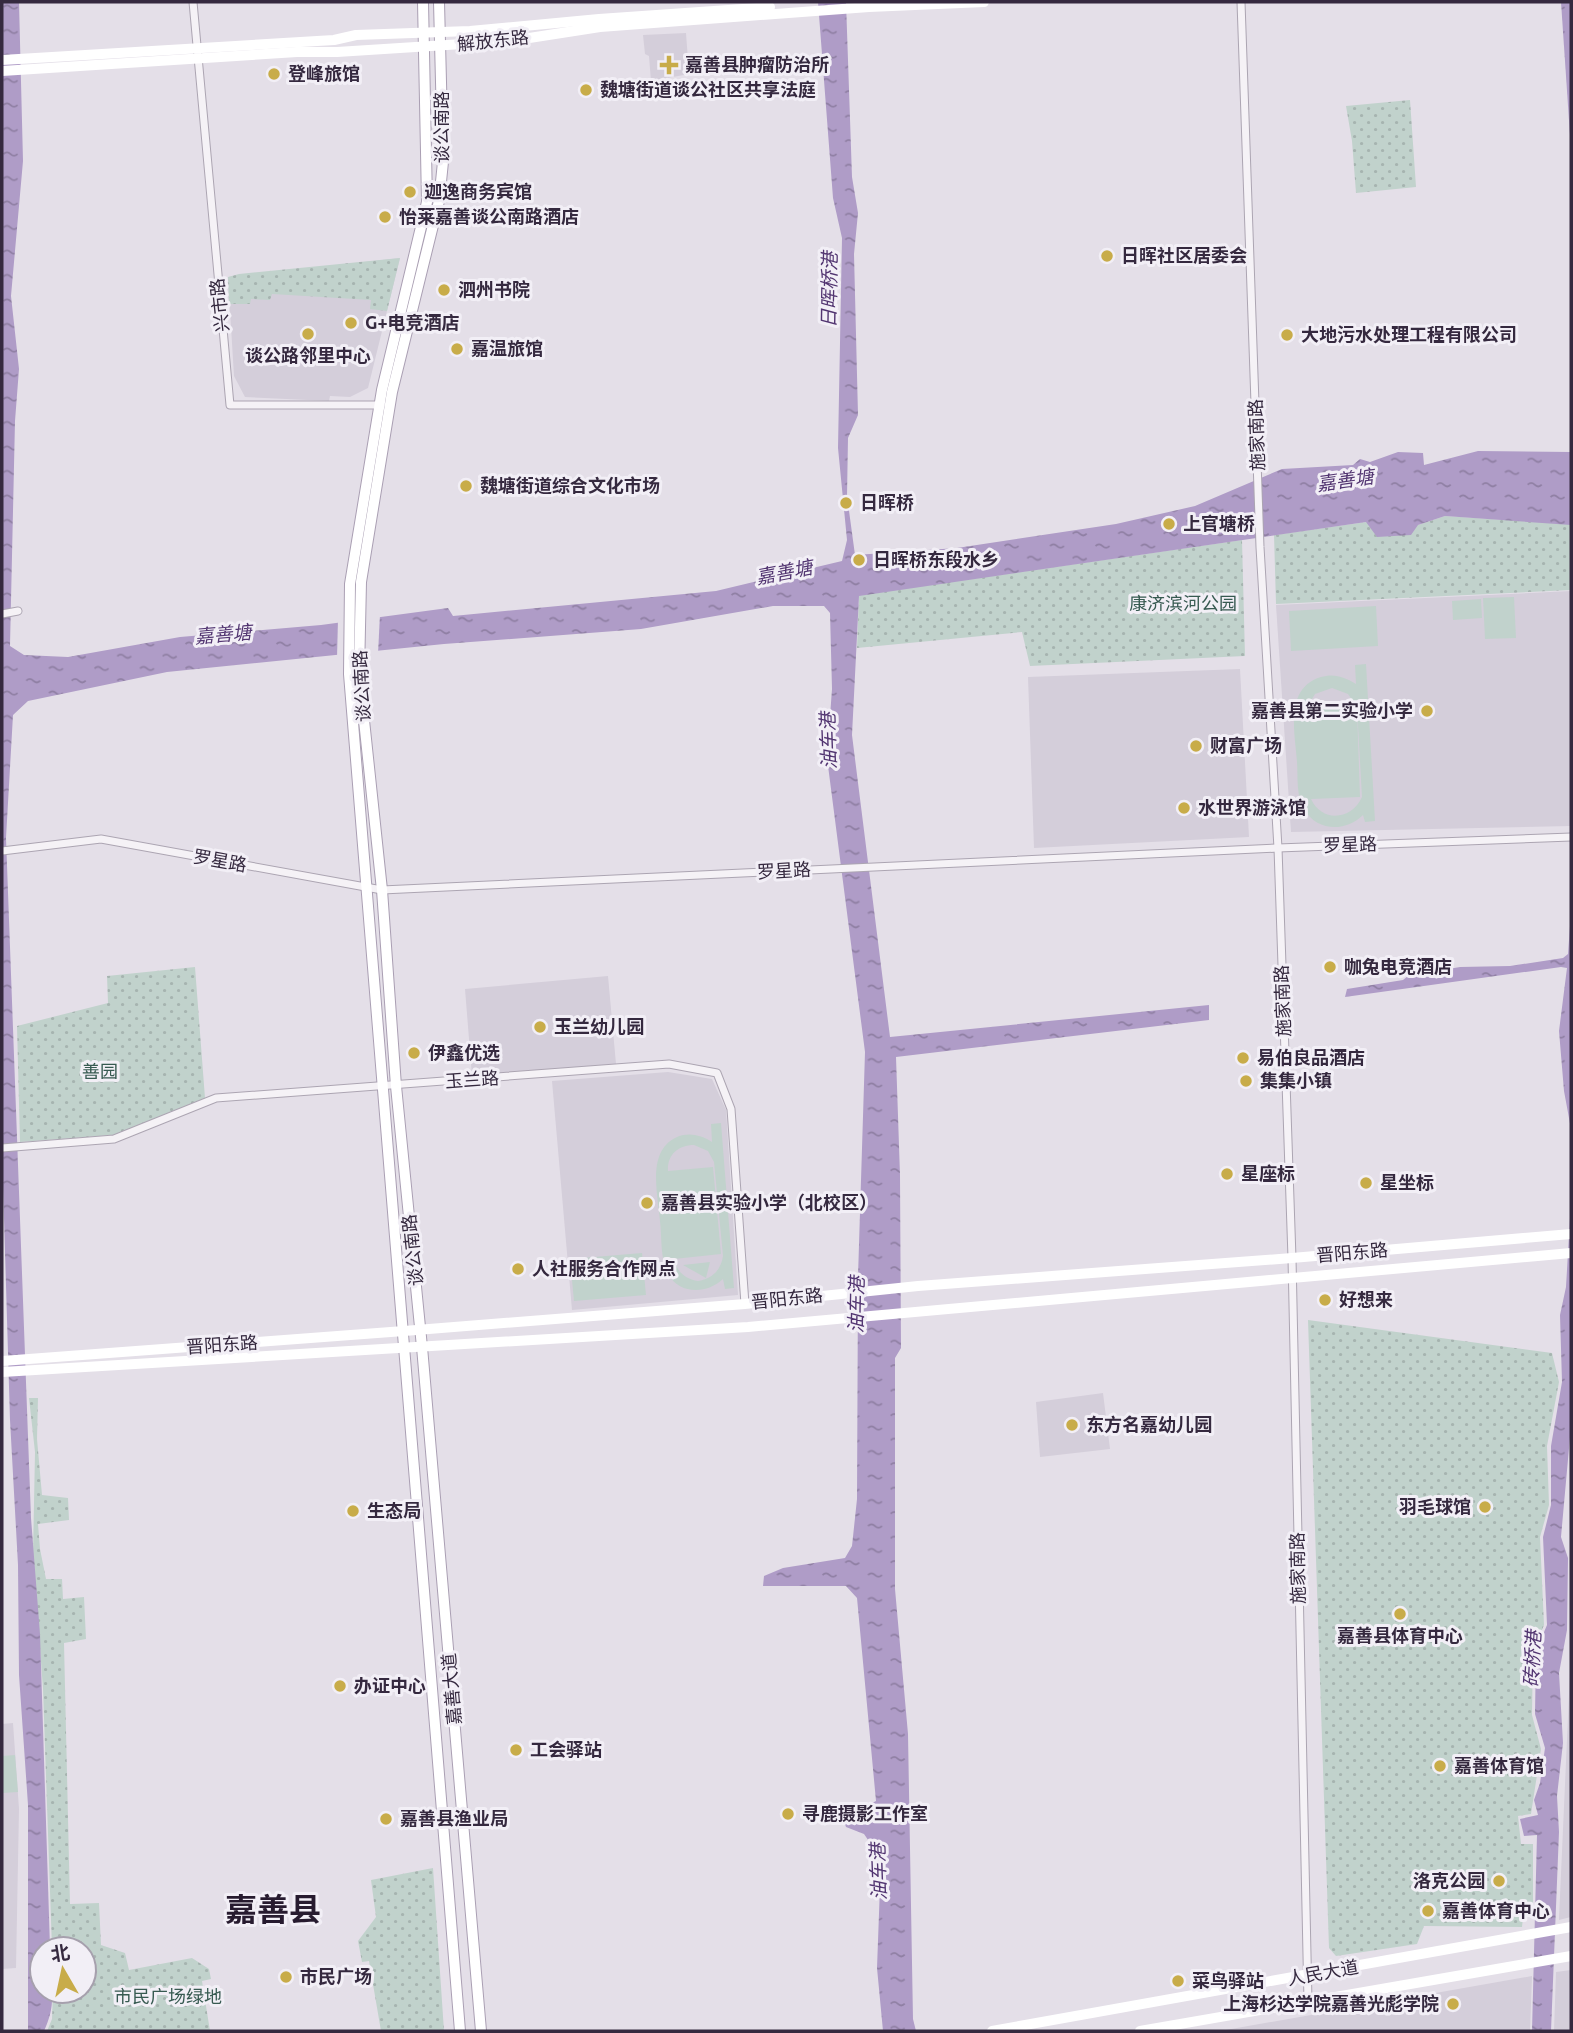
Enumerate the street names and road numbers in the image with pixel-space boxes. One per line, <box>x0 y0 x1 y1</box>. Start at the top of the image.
street label: 解放东路 <box>456 26 530 54</box>
street label: 谈公南路 <box>431 91 451 163</box>
street label: 兴市路 <box>206 277 232 333</box>
street label: 施家南路 <box>1245 399 1267 471</box>
street label: 谈公南路 <box>349 650 373 723</box>
street label: 罗星路 <box>1323 833 1377 855</box>
street label: 罗星路 <box>192 845 248 875</box>
street label: 罗星路 <box>756 859 811 881</box>
street label: 施家南路 <box>1271 965 1293 1037</box>
street label: 玉兰路 <box>444 1067 500 1091</box>
street label: 谈公南路 <box>398 1213 426 1287</box>
street label: 晋阳东路 <box>1315 1239 1389 1265</box>
street label: 晋阳东路 <box>750 1284 824 1312</box>
street label: 晋阳东路 <box>185 1332 259 1356</box>
street label: 施家南路 <box>1286 1532 1308 1604</box>
street label: 嘉善大道 <box>438 1652 464 1726</box>
street label: 人民大道 <box>1286 1956 1360 1988</box>

